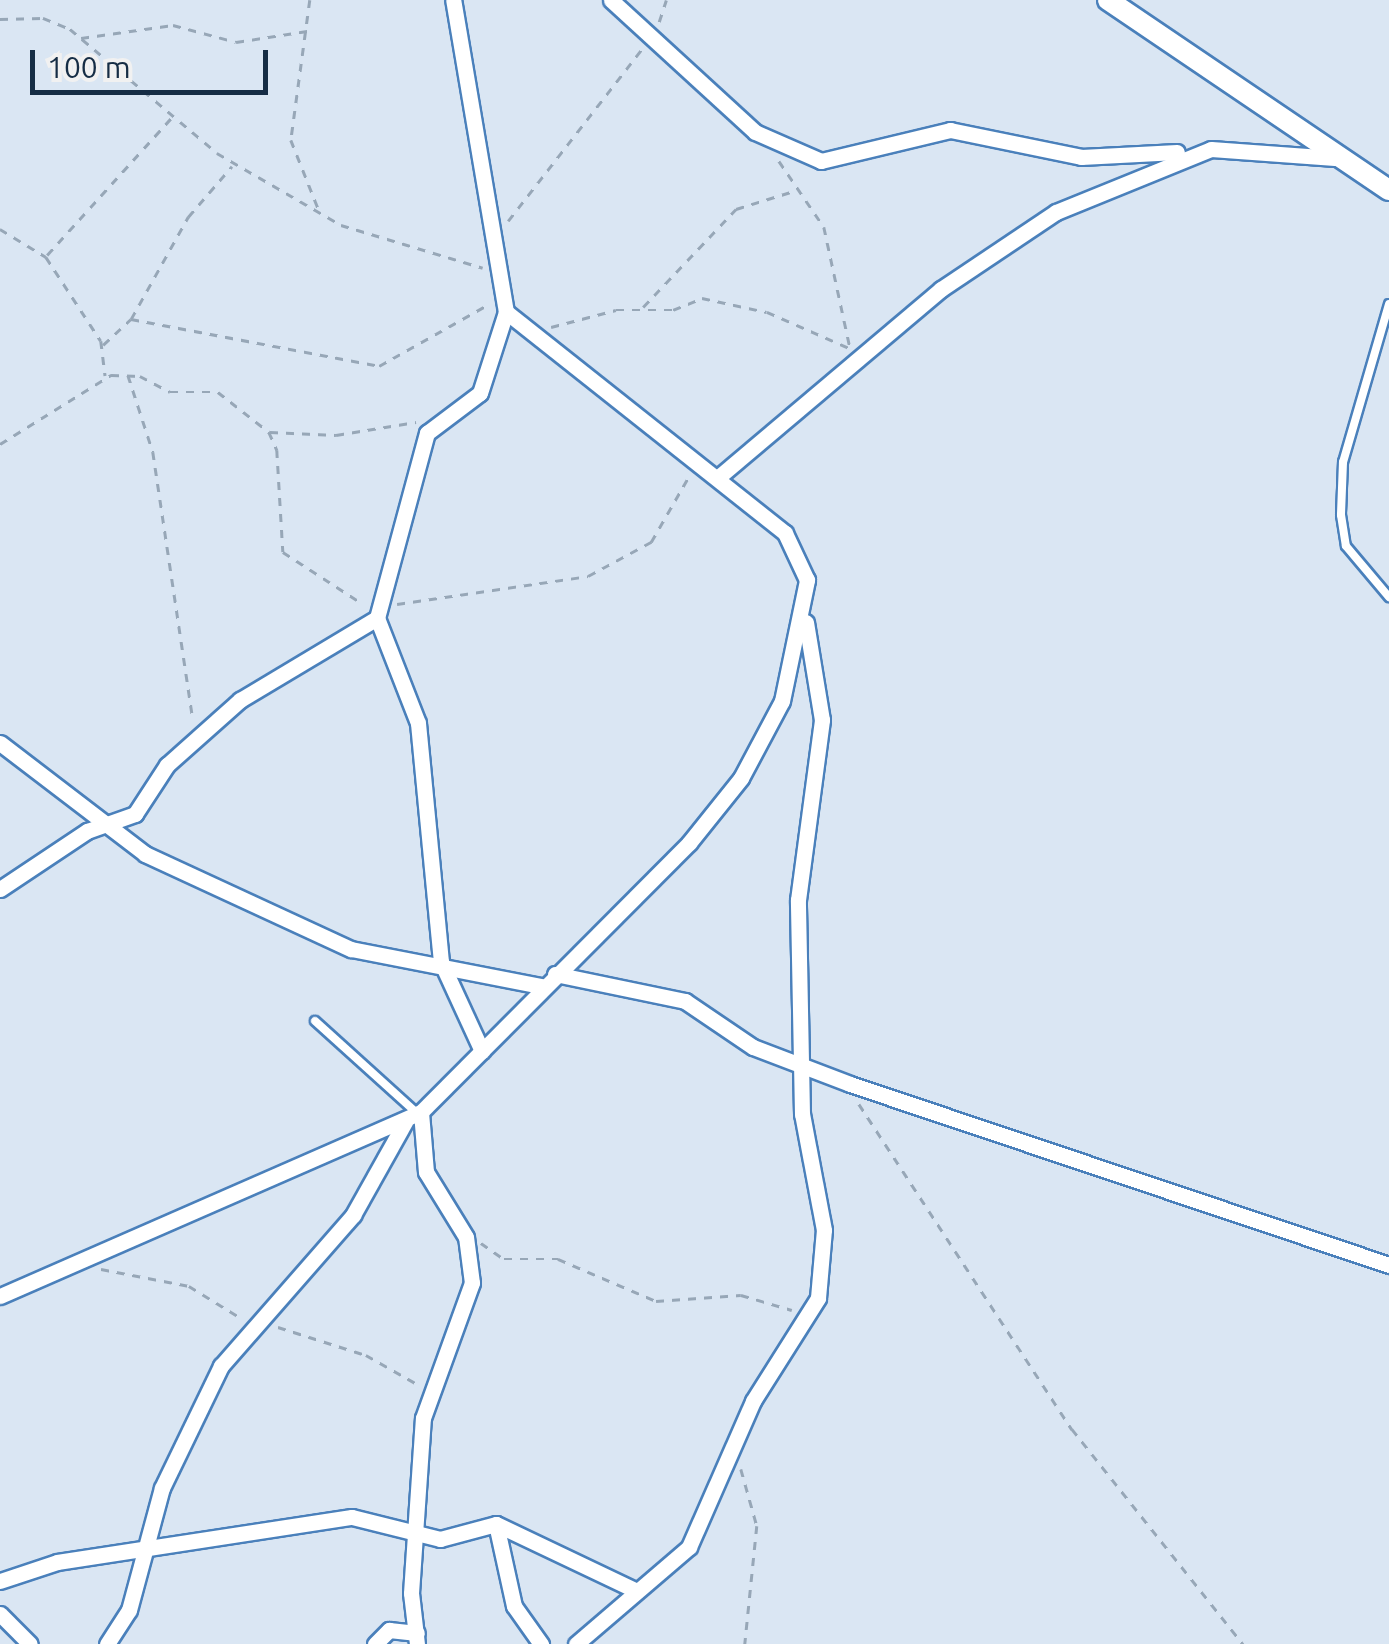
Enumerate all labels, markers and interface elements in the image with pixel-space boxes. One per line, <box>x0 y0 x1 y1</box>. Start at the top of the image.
scale bar <box>35 30 272 92</box>
text: 100 m <box>47 50 131 84</box>

